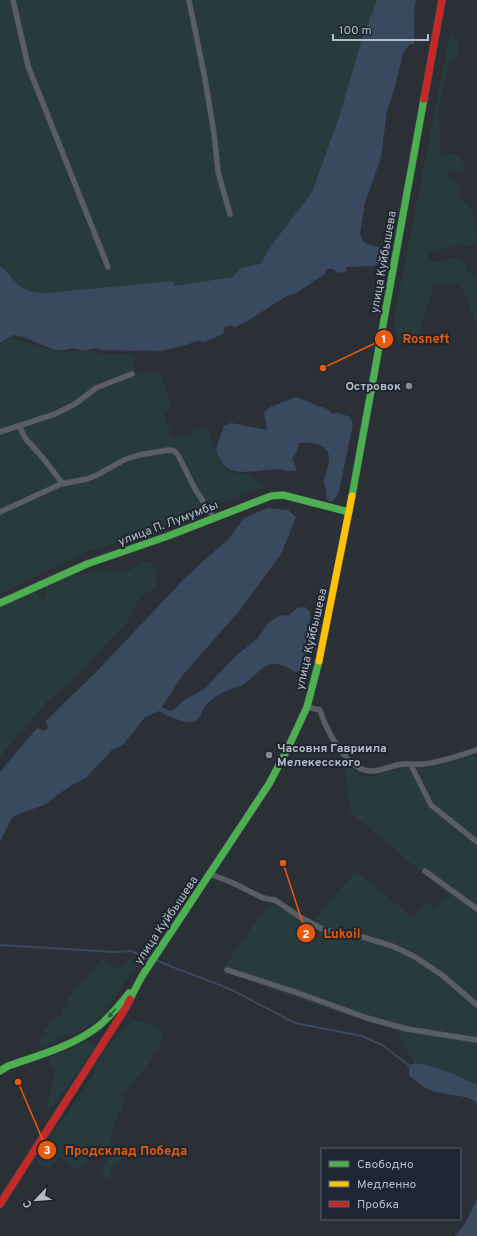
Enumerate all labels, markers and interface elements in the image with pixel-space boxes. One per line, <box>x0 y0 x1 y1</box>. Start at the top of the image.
scale bar <box>333 16 428 42</box>
text: 100 m <box>339 23 372 39</box>
street label: улица Куйбышева <box>367 210 401 315</box>
callout: Rosneft <box>374 326 457 351</box>
text: 1 <box>382 332 386 348</box>
text: Rosneft <box>402 332 450 348</box>
place label: Островок <box>345 379 401 395</box>
marker: Островок <box>404 381 414 391</box>
street label: улица П. Лумумбы <box>116 497 221 550</box>
street label: улица Куйбышева <box>292 587 331 692</box>
place label: Часовня Гавриила Мелекесского <box>277 741 387 771</box>
marker: Часовня Гавриила Мелекесского <box>264 750 274 760</box>
street label: улица Куйбышева <box>131 873 203 968</box>
callout: Lukoil <box>296 921 369 946</box>
text: 2 <box>302 927 310 943</box>
text: Lukoil <box>324 927 360 943</box>
one-way arrow <box>108 1008 117 1018</box>
callout: Продсклад Победа <box>37 1138 195 1163</box>
text: 3 <box>43 1143 51 1159</box>
text: Продсклад Победа <box>65 1144 187 1160</box>
legend <box>321 1148 461 1220</box>
text: Свободно <box>357 1157 414 1173</box>
text: Медленно <box>357 1177 417 1193</box>
north arrow <box>16 1180 56 1220</box>
text: Пробка <box>357 1197 399 1213</box>
text: С <box>20 1198 36 1210</box>

